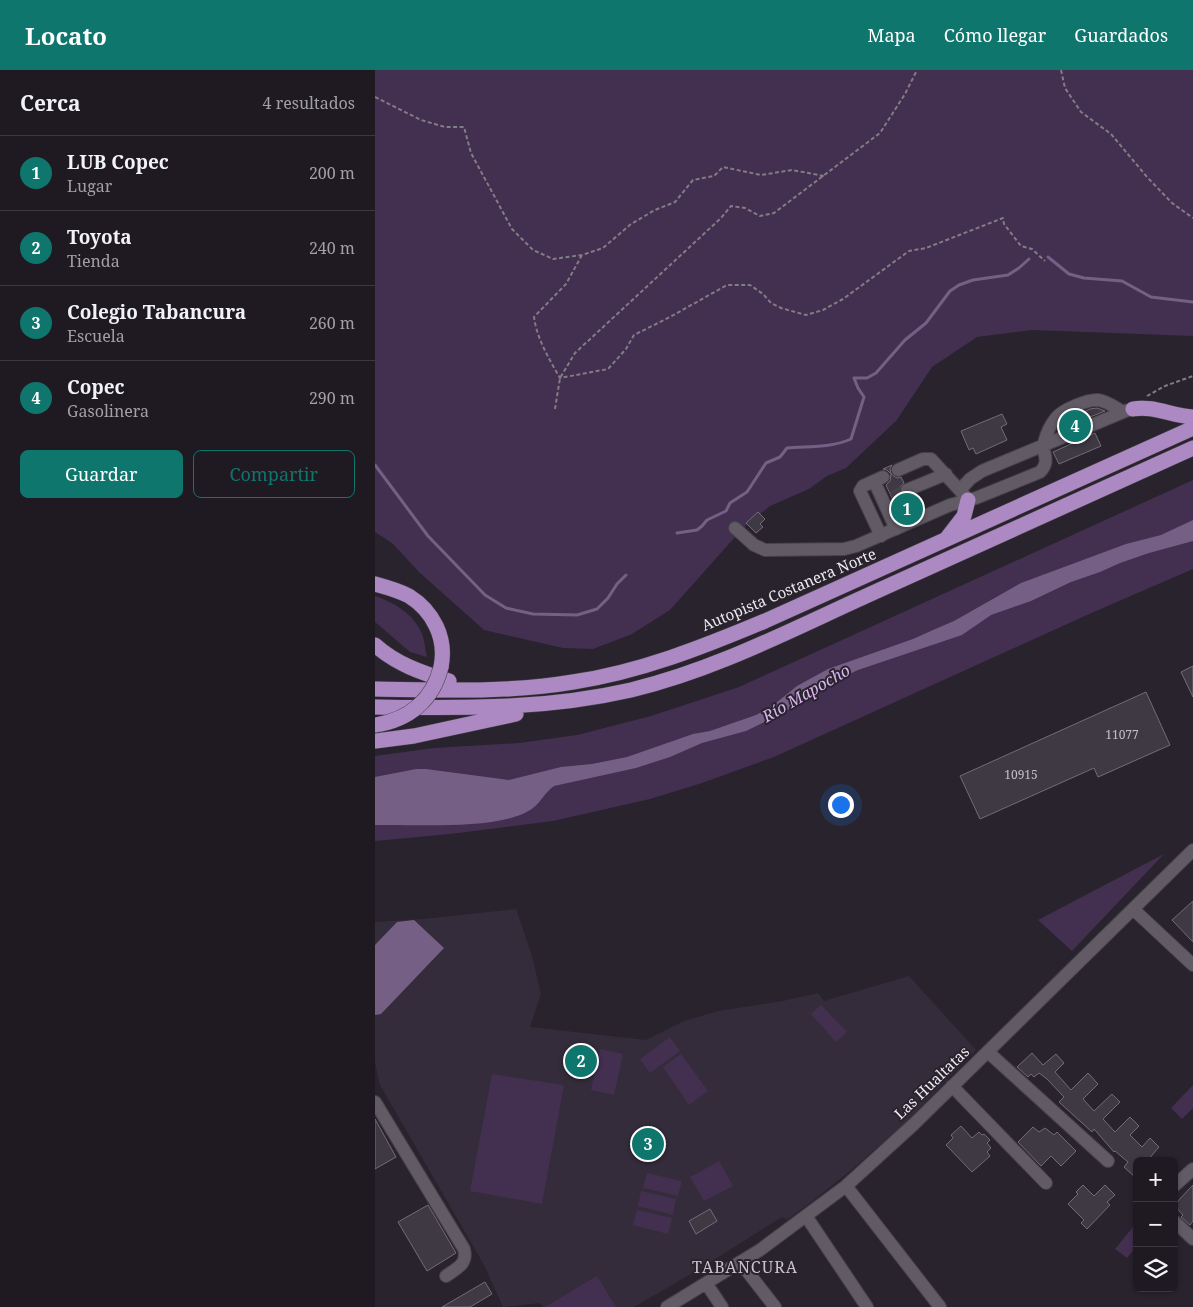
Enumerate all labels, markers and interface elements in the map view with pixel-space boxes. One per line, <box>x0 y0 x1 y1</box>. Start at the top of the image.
text: Locato <box>25 19 107 52</box>
text: Mapa <box>868 23 916 47</box>
text: Cómo llegar <box>944 23 1046 47</box>
text: Guardados <box>1074 23 1168 47</box>
text: Cerca <box>20 89 81 117</box>
text: 4 resultados <box>263 92 355 114</box>
text: LUB Copec <box>67 149 169 175</box>
text: 1 <box>31 162 41 184</box>
text: 200 m <box>309 162 355 184</box>
text: Lugar <box>67 175 112 197</box>
text: Toyota <box>67 224 132 250</box>
text: 2 <box>31 237 41 259</box>
text: 240 m <box>309 237 355 259</box>
text: Tienda <box>67 250 120 272</box>
text: Colegio Tabancura <box>67 299 246 325</box>
text: 3 <box>31 312 41 334</box>
text: 260 m <box>309 312 355 334</box>
text: Escuela <box>67 325 125 347</box>
text: Copec <box>67 374 125 400</box>
text: 4 <box>31 387 41 409</box>
text: 290 m <box>309 387 355 409</box>
text: Gasolinera <box>67 400 149 422</box>
pin: 4 <box>1059 407 1091 445</box>
button: Guardar <box>20 450 183 498</box>
button: Compartir <box>193 450 355 498</box>
pin: 1 <box>891 490 923 528</box>
street label: Autopista Costanera Norte <box>698 543 879 635</box>
water label: Río Mapocho <box>757 659 854 728</box>
house number: 11077 <box>1105 726 1139 743</box>
house number: 10915 <box>1004 766 1038 783</box>
your location <box>828 792 854 818</box>
street label: Las Hualtatas <box>889 1041 973 1123</box>
pin: 2 <box>565 1042 597 1080</box>
pin: 3 <box>632 1125 664 1163</box>
map controls <box>1133 1157 1178 1292</box>
button: + <box>1133 1157 1178 1202</box>
button: − <box>1133 1202 1178 1247</box>
button: layers <box>1133 1247 1178 1292</box>
district label: TABANCURA <box>692 1256 798 1278</box>

